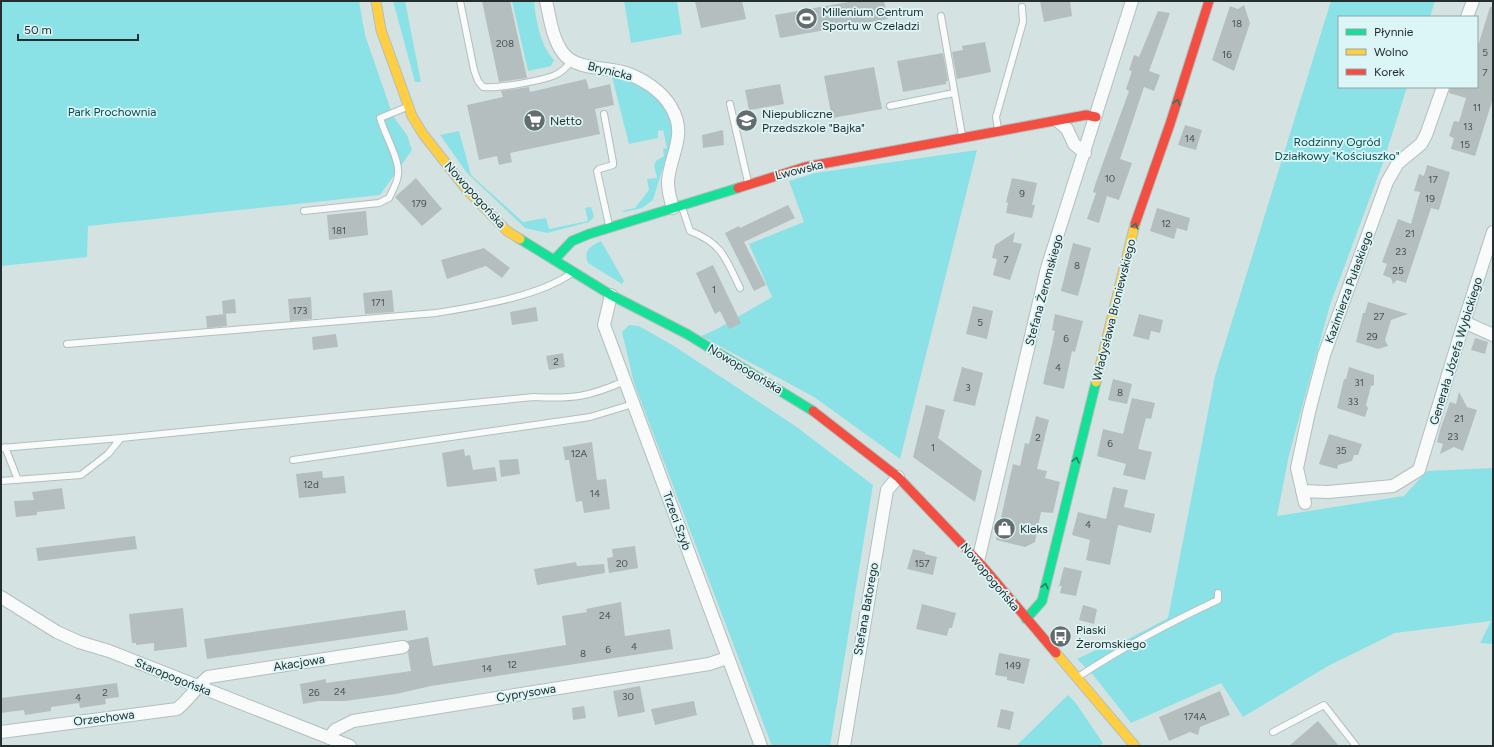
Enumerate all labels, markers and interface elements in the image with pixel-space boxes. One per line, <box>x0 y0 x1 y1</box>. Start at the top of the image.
place label: Millenium Centrum Sportu w Czeladzi <box>822 5 924 33</box>
sports icon: Millenium Centrum Sportu w Czeladzi <box>794 6 820 32</box>
scale bar <box>18 16 138 42</box>
legend <box>1338 16 1478 88</box>
house number: 18 <box>1232 17 1242 30</box>
text: 50 m <box>24 23 52 37</box>
text: Płynnie <box>1374 25 1414 39</box>
house number: 208 <box>496 37 514 50</box>
text: Wolno <box>1374 45 1408 59</box>
house number: 5 <box>1482 46 1488 59</box>
house number: 16 <box>1222 48 1232 61</box>
street label: Brynicka <box>586 59 634 83</box>
text: Korek <box>1374 65 1405 79</box>
house number: 7 <box>1482 66 1488 79</box>
one-way arrow <box>1172 99 1181 106</box>
house number: 11 <box>1473 101 1481 114</box>
park label: Park Prochownia <box>68 105 156 119</box>
place label: Niepubliczne Przedszkole "Bajka" <box>762 107 865 135</box>
supermarket icon: Netto <box>521 108 547 134</box>
school or university icon: Niepubliczne Przedszkole "Bajka" <box>734 108 760 134</box>
place label: Netto <box>550 114 582 128</box>
house number: 13 <box>1463 120 1473 133</box>
house number: 14 <box>1185 132 1195 145</box>
park label: Rodzinny Ogród Działkowy "Kościuszko" <box>1274 135 1400 163</box>
house number: 15 <box>1460 138 1470 151</box>
street label: Lwowska <box>774 157 824 183</box>
street label: Nowopogońska <box>442 159 508 231</box>
house number: 10 <box>1105 172 1115 185</box>
house number: 17 <box>1428 173 1438 186</box>
house number: 9 <box>1019 187 1025 200</box>
house number: 19 <box>1425 192 1435 205</box>
house number: 179 <box>411 197 427 210</box>
house number: 12 <box>1161 217 1171 230</box>
one-way arrow <box>1130 222 1139 229</box>
house number: 181 <box>332 224 346 237</box>
house number: 21 <box>1405 227 1415 240</box>
street label: Kazimierza Pułaskiego <box>1322 229 1376 345</box>
street label: Stefana Żeromskiego <box>1022 233 1066 347</box>
street label: Władysława Broniewskiego <box>1090 237 1138 383</box>
house number: 23 <box>1395 245 1407 258</box>
house number: 7 <box>1003 253 1009 266</box>
house number: 8 <box>1074 259 1080 272</box>
house number: 25 <box>1392 264 1404 277</box>
street label: Generała Józefa Wybickiego <box>1427 275 1485 427</box>
house number: 1 <box>712 283 716 296</box>
house number: 171 <box>371 296 385 309</box>
house number: 173 <box>293 304 307 317</box>
house number: 27 <box>1374 310 1385 323</box>
house number: 5 <box>977 316 983 329</box>
house number: 29 <box>1366 330 1378 343</box>
house number: 6 <box>1063 332 1069 345</box>
street label: Nowopogońska <box>705 341 785 397</box>
house number: 2 <box>553 355 559 368</box>
house number: 4 <box>1055 361 1061 374</box>
house number: 31 <box>1354 376 1364 389</box>
house number: 3 <box>965 381 971 394</box>
house number: 8 <box>1117 386 1123 399</box>
house number: 33 <box>1348 395 1358 408</box>
house number: 21 <box>1454 412 1464 425</box>
house number: 23 <box>1447 430 1459 443</box>
house number: 2 <box>1035 431 1041 444</box>
house number: 6 <box>1107 437 1113 450</box>
house number: 1 <box>931 441 935 454</box>
house number: 35 <box>1335 444 1347 457</box>
house number: 12A <box>571 447 587 460</box>
one-way arrow <box>1072 457 1080 463</box>
house number: 12d <box>303 478 319 491</box>
house number: 14 <box>590 487 600 500</box>
street label: Trzeci Szyb <box>660 490 694 552</box>
shop icon: Kleks <box>991 516 1017 542</box>
house number: 4 <box>1085 518 1091 531</box>
place label: Kleks <box>1020 522 1048 536</box>
street label: Nowopogońska <box>957 540 1023 614</box>
house number: 20 <box>616 557 628 570</box>
house number: 157 <box>914 557 930 570</box>
street label: Stefana Batorego <box>851 561 881 657</box>
one-way arrow <box>1040 583 1049 590</box>
house number: 24 <box>599 609 611 622</box>
place label: Piaski Żeromskiego <box>1076 623 1146 651</box>
bus stop icon: Piaski Żeromskiego <box>1047 624 1073 650</box>
house number: 4 <box>631 640 637 653</box>
house number: 6 <box>605 643 611 656</box>
house number: 8 <box>580 647 586 660</box>
street label: Akacjowa <box>272 652 326 674</box>
street label: Staropogońska <box>133 655 213 699</box>
house number: 12 <box>507 658 517 671</box>
house number: 149 <box>1005 659 1021 672</box>
house number: 14 <box>482 662 492 675</box>
street label: Cyprysowa <box>495 681 557 705</box>
house number: 24 <box>334 685 346 698</box>
house number: 2 <box>102 686 108 699</box>
house number: 26 <box>308 686 320 699</box>
house number: 30 <box>622 690 634 703</box>
house number: 4 <box>75 691 81 704</box>
street label: Orzechowa <box>73 707 135 729</box>
house number: 174A <box>1184 710 1206 723</box>

